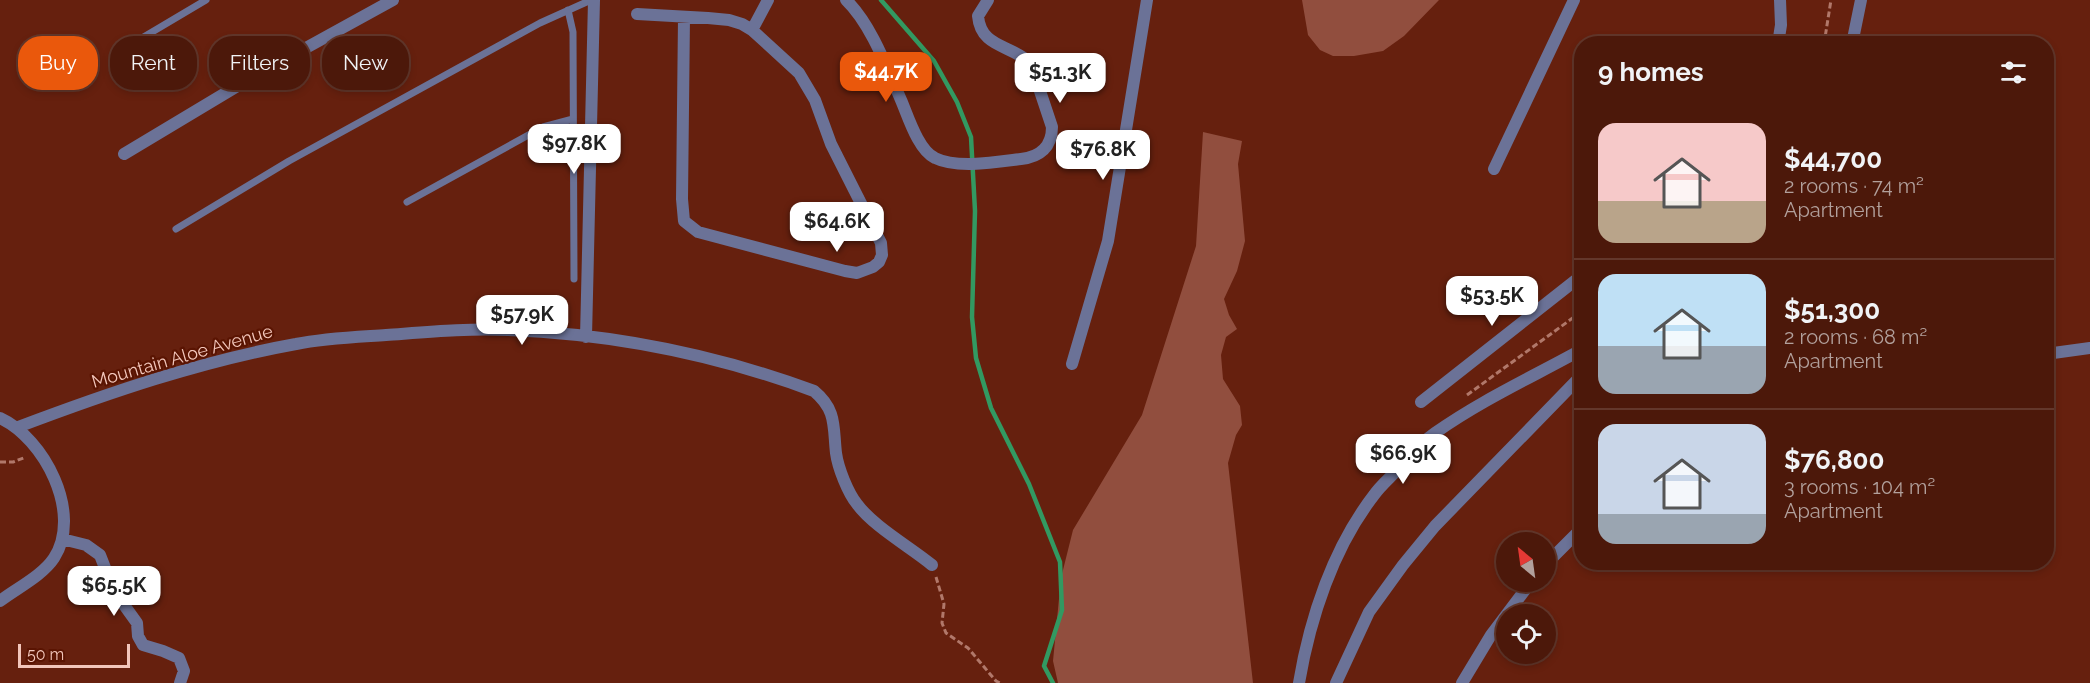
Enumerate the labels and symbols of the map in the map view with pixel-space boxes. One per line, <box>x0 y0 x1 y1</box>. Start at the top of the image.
pin: $44.7K <box>837 52 935 103</box>
pin: $51.3K <box>1011 53 1109 104</box>
pin: $97.8K <box>525 124 623 175</box>
pin: $76.8K <box>1054 130 1152 181</box>
pin: $64.6K <box>788 202 886 253</box>
pin: $53.5K <box>1443 276 1541 327</box>
pin: $57.9K <box>473 295 571 346</box>
street label: Mountain Aloe Avenue <box>89 320 275 392</box>
pin: $66.9K <box>1354 434 1452 485</box>
north arrow <box>1496 532 1556 592</box>
pin: $65.5K <box>65 566 163 617</box>
scale bar <box>18 641 130 668</box>

